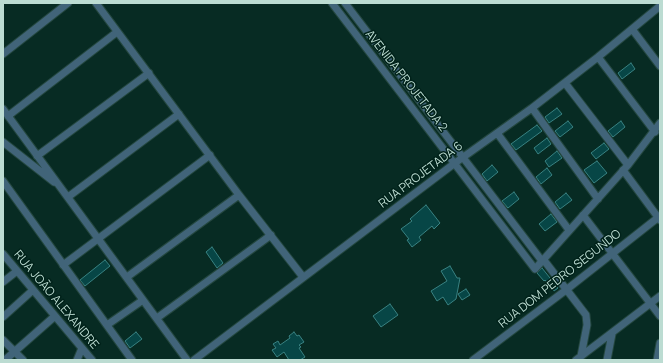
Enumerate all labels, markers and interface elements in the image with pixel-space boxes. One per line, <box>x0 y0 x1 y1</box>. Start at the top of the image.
street label: AVENIDA PROJETADA 2 <box>362 27 450 135</box>
street label: RUA PROJETADA 6 <box>376 139 466 211</box>
street label: RUA DOM PEDRO SEGUNDO <box>496 227 624 331</box>
street label: RUA JOÃO ALEXANDRE <box>11 248 101 352</box>

